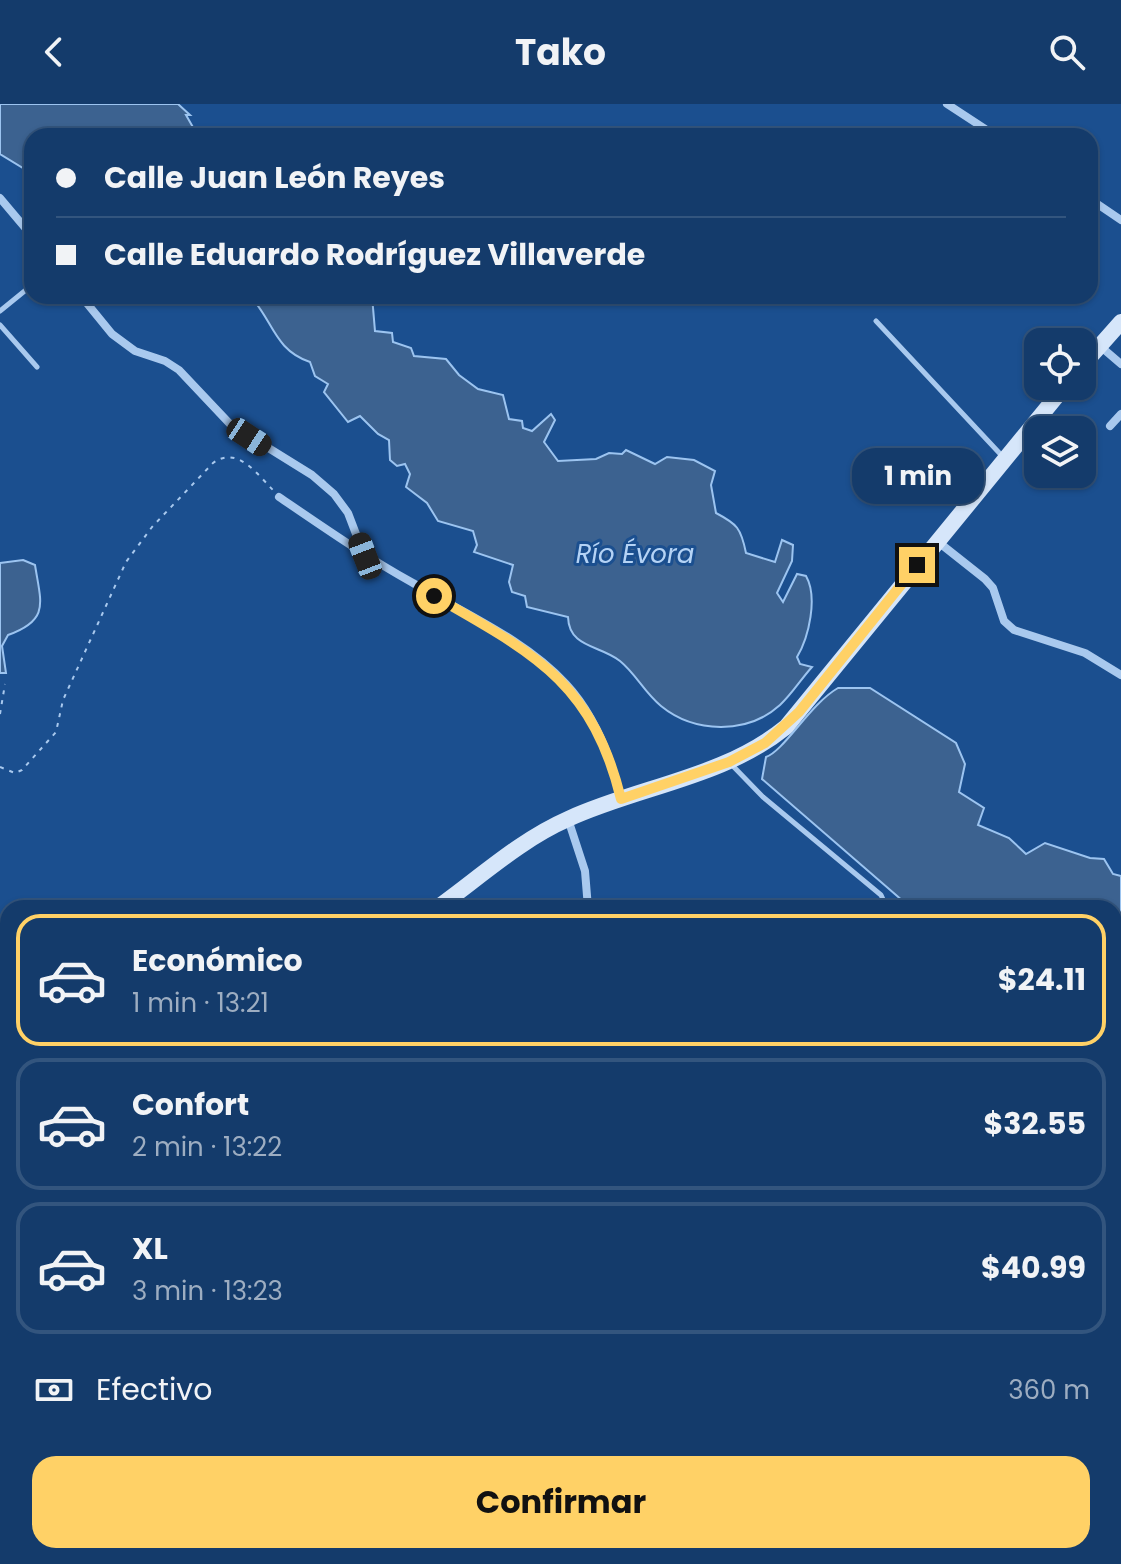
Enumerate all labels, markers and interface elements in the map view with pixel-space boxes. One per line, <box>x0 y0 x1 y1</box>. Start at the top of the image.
text: Tako <box>515 27 606 78</box>
icon: back <box>32 30 76 74</box>
icon: search <box>1045 30 1089 74</box>
text: Calle Juan León Reyes <box>104 156 445 199</box>
text: Calle Eduardo Rodríguez Villaverde <box>104 233 645 276</box>
map controls <box>1024 328 1096 488</box>
button: locate <box>1024 328 1096 400</box>
car <box>222 414 276 460</box>
button: layers <box>1024 416 1096 488</box>
callout: 1 min <box>851 449 983 505</box>
text: 1 min <box>884 458 952 494</box>
car <box>345 529 385 583</box>
water label: Río Évora <box>576 536 694 572</box>
route end <box>899 547 935 583</box>
route start <box>416 578 452 614</box>
text: Económico <box>132 939 303 982</box>
icon: car <box>36 944 108 1016</box>
text: $24.11 <box>998 958 1086 1001</box>
text: 1 min · 13:21 <box>132 985 269 1021</box>
text: Confort <box>132 1083 249 1126</box>
icon: car <box>36 1088 108 1160</box>
text: $32.55 <box>984 1102 1086 1145</box>
text: 2 min · 13:22 <box>132 1129 282 1165</box>
text: XL <box>132 1227 168 1270</box>
icon: car <box>36 1232 108 1304</box>
text: $40.99 <box>981 1246 1086 1289</box>
text: 3 min · 13:23 <box>132 1273 283 1309</box>
icon: cash <box>32 1368 76 1412</box>
text: Efectivo <box>96 1368 212 1411</box>
text: 360 m <box>1008 1372 1090 1408</box>
button: Confirmar <box>32 1456 1090 1548</box>

